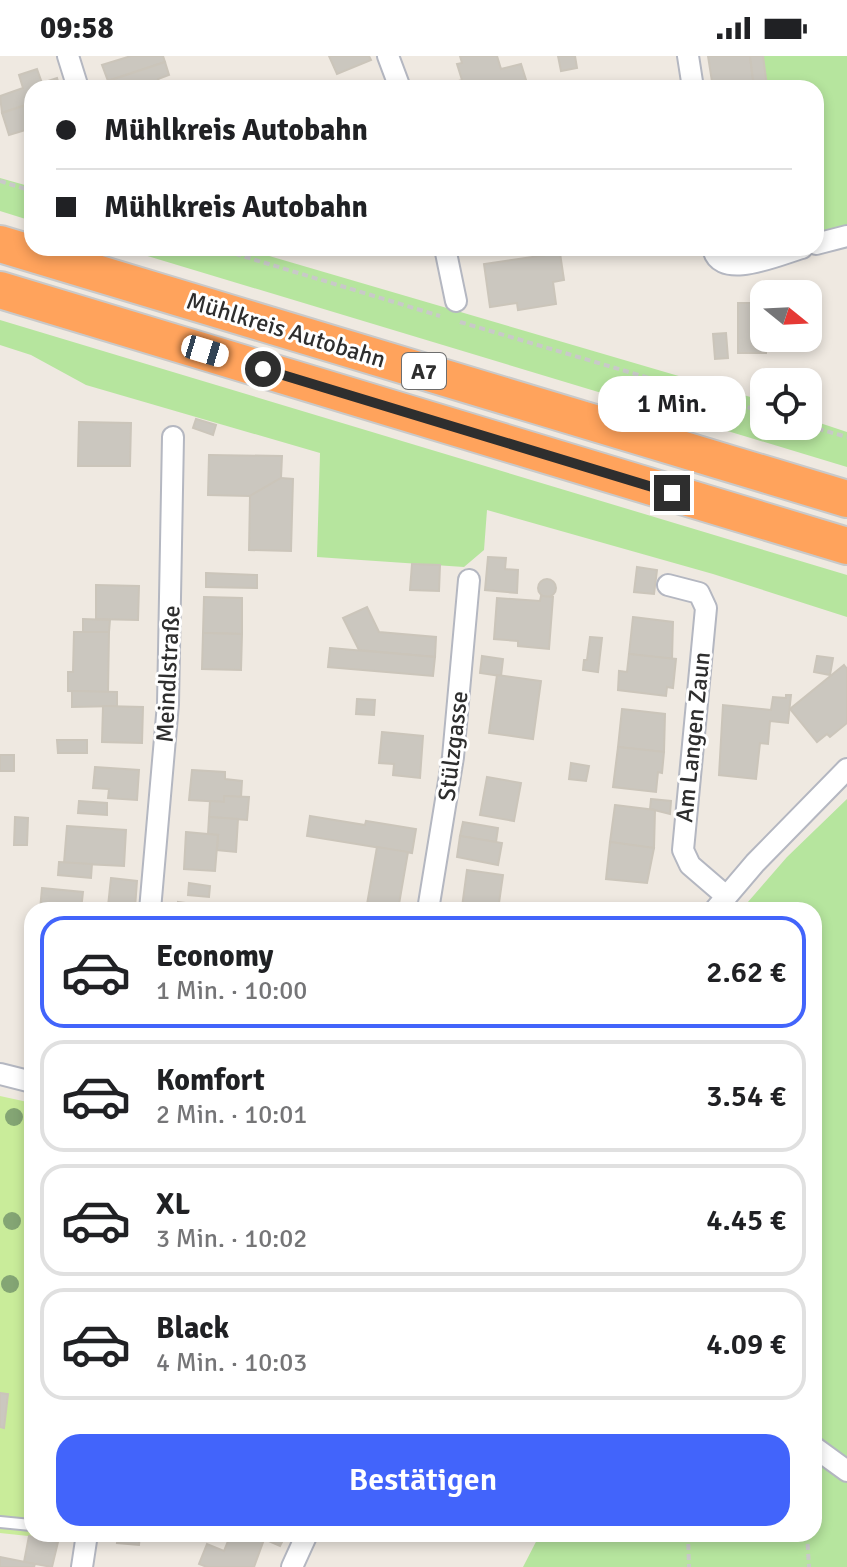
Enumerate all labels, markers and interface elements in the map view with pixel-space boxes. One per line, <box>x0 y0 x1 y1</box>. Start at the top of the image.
text: 09:58 <box>40 10 114 47</box>
text: Mühlkreis Autobahn <box>104 112 368 149</box>
text: Mühlkreis Autobahn <box>104 189 368 226</box>
north arrow <box>750 280 822 352</box>
map controls <box>750 280 822 440</box>
street label: Mühlkreis Autobahn <box>183 285 389 375</box>
car <box>179 333 231 369</box>
route start <box>245 351 281 387</box>
road number: A7 <box>402 353 446 389</box>
button: locate <box>750 368 822 440</box>
callout: 1 Min. <box>598 377 746 433</box>
text: 1 Min. <box>637 388 707 420</box>
route end <box>654 475 690 511</box>
street label: Meindlstraße <box>149 605 187 743</box>
street label: Am Langen Zaun <box>669 650 717 824</box>
street label: Stülzgasse <box>431 689 475 803</box>
icon: car <box>60 936 132 1008</box>
text: Economy <box>156 938 273 975</box>
text: 2.62 € <box>706 954 786 991</box>
text: 1 Min. · 10:00 <box>156 975 307 1007</box>
icon: car <box>60 1060 132 1132</box>
text: Komfort <box>156 1062 265 1099</box>
text: 3.54 € <box>706 1078 786 1115</box>
text: 2 Min. · 10:01 <box>156 1099 307 1131</box>
icon: car <box>60 1184 132 1256</box>
text: XL <box>156 1186 190 1223</box>
text: 4.45 € <box>706 1202 786 1239</box>
text: 3 Min. · 10:02 <box>156 1223 307 1255</box>
icon: car <box>60 1308 132 1380</box>
text: Black <box>156 1310 229 1347</box>
text: 4.09 € <box>706 1326 786 1363</box>
text: 4 Min. · 10:03 <box>156 1347 307 1379</box>
button: Bestätigen <box>56 1434 790 1526</box>

